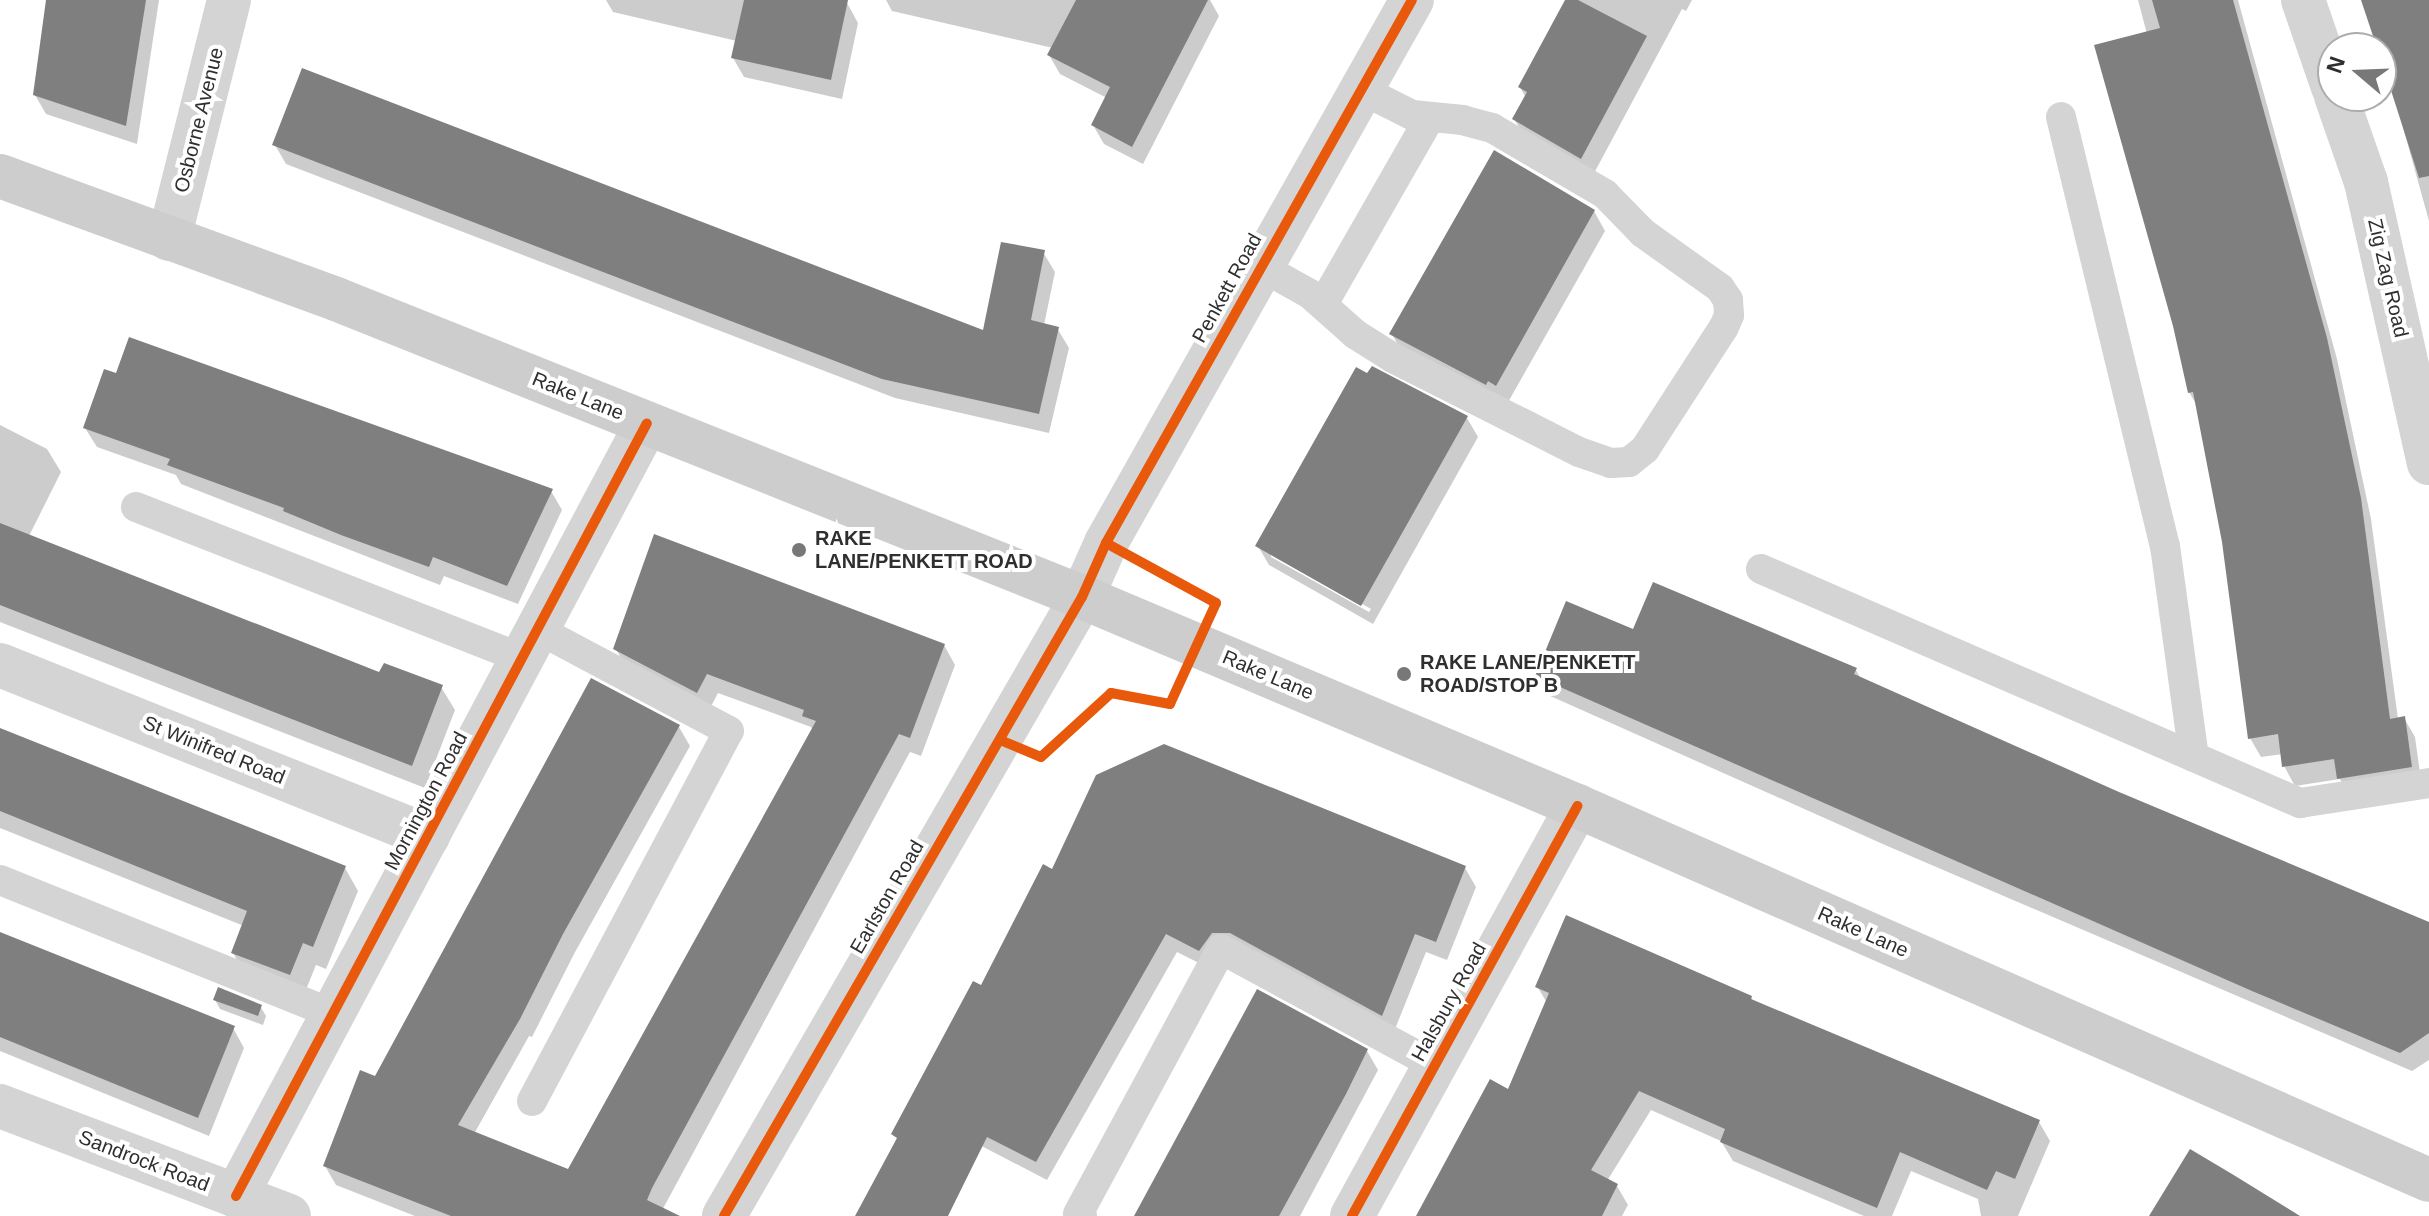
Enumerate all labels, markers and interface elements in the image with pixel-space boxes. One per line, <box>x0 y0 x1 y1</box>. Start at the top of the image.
north arrow <box>2317 32 2397 112</box>
street label: Osborne Avenue <box>169 44 229 196</box>
text: N <box>2321 53 2350 76</box>
street label: Zig Zag Road <box>2363 216 2413 340</box>
street label: Penkett Road <box>1187 229 1267 347</box>
street label: Rake Lane <box>529 367 627 425</box>
place label: RAKE LANE/PENKETT ROAD <box>815 526 1033 573</box>
marker: RAKE LANE/PENKETT ROAD <box>790 541 808 559</box>
street label: Rake Lane <box>1219 645 1317 705</box>
place label: RAKE LANE/PENKETT ROAD/STOP B <box>1420 650 1636 697</box>
marker: RAKE LANE/PENKETT ROAD/STOP B <box>1395 665 1413 683</box>
street label: St Winifred Road <box>139 711 289 789</box>
street label: Mornington Road <box>379 728 473 874</box>
street label: Earlston Road <box>845 836 929 958</box>
street label: Rake Lane <box>1814 901 1912 963</box>
street label: Halsbury Road <box>1406 938 1492 1066</box>
street label: Sandrock Road <box>75 1125 213 1197</box>

